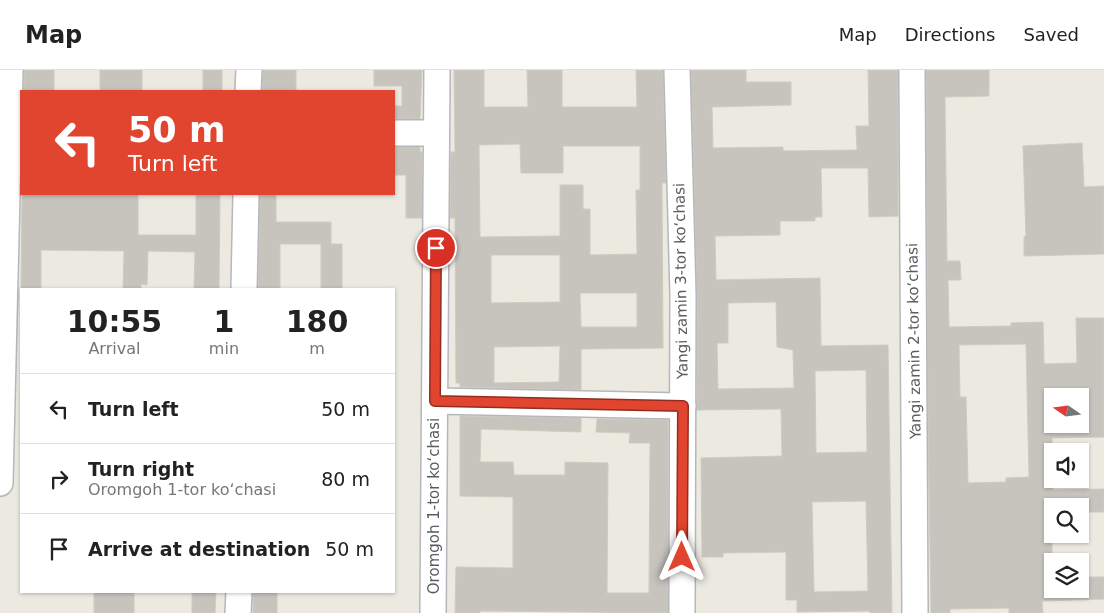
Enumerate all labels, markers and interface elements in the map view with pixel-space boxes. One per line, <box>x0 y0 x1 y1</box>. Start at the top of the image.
text: Map <box>25 21 82 49</box>
text: Map <box>839 24 877 45</box>
text: Directions <box>905 24 995 45</box>
text: Saved <box>1023 24 1079 45</box>
icon: left <box>45 110 110 175</box>
text: 50 m <box>128 110 225 150</box>
text: Turn left <box>128 151 217 176</box>
street label: Yangi zamin 3-tor koʻchasi <box>670 183 692 380</box>
pin <box>415 227 457 269</box>
icon: arrive <box>422 234 450 262</box>
street label: Yangi zamin 2-tor koʻchasi <box>903 243 925 440</box>
text: 10:55 <box>67 304 162 339</box>
text: 1 <box>213 304 234 339</box>
text: 180 <box>286 304 348 339</box>
text: Arrival <box>88 339 140 358</box>
text: min <box>209 339 239 358</box>
text: m <box>309 339 325 358</box>
north arrow <box>1044 388 1089 432</box>
map controls <box>1044 388 1089 598</box>
icon: left <box>45 395 73 423</box>
text: Turn left <box>88 398 179 420</box>
text: 50 m <box>321 398 370 420</box>
street label: Oromgoh 1-tor koʻchasi <box>425 418 443 594</box>
button: sound <box>1044 443 1089 488</box>
text: Turn right <box>88 458 194 480</box>
icon: right <box>45 465 73 493</box>
text: 80 m <box>321 468 370 490</box>
text: Oromgoh 1-tor koʻchasi <box>88 480 276 499</box>
button: search <box>1044 498 1089 543</box>
position arrow <box>655 530 707 582</box>
icon: arrive <box>45 535 73 563</box>
text: Arrive at destination <box>88 538 310 560</box>
text: 50 m <box>325 538 374 560</box>
button: layers <box>1044 553 1089 598</box>

